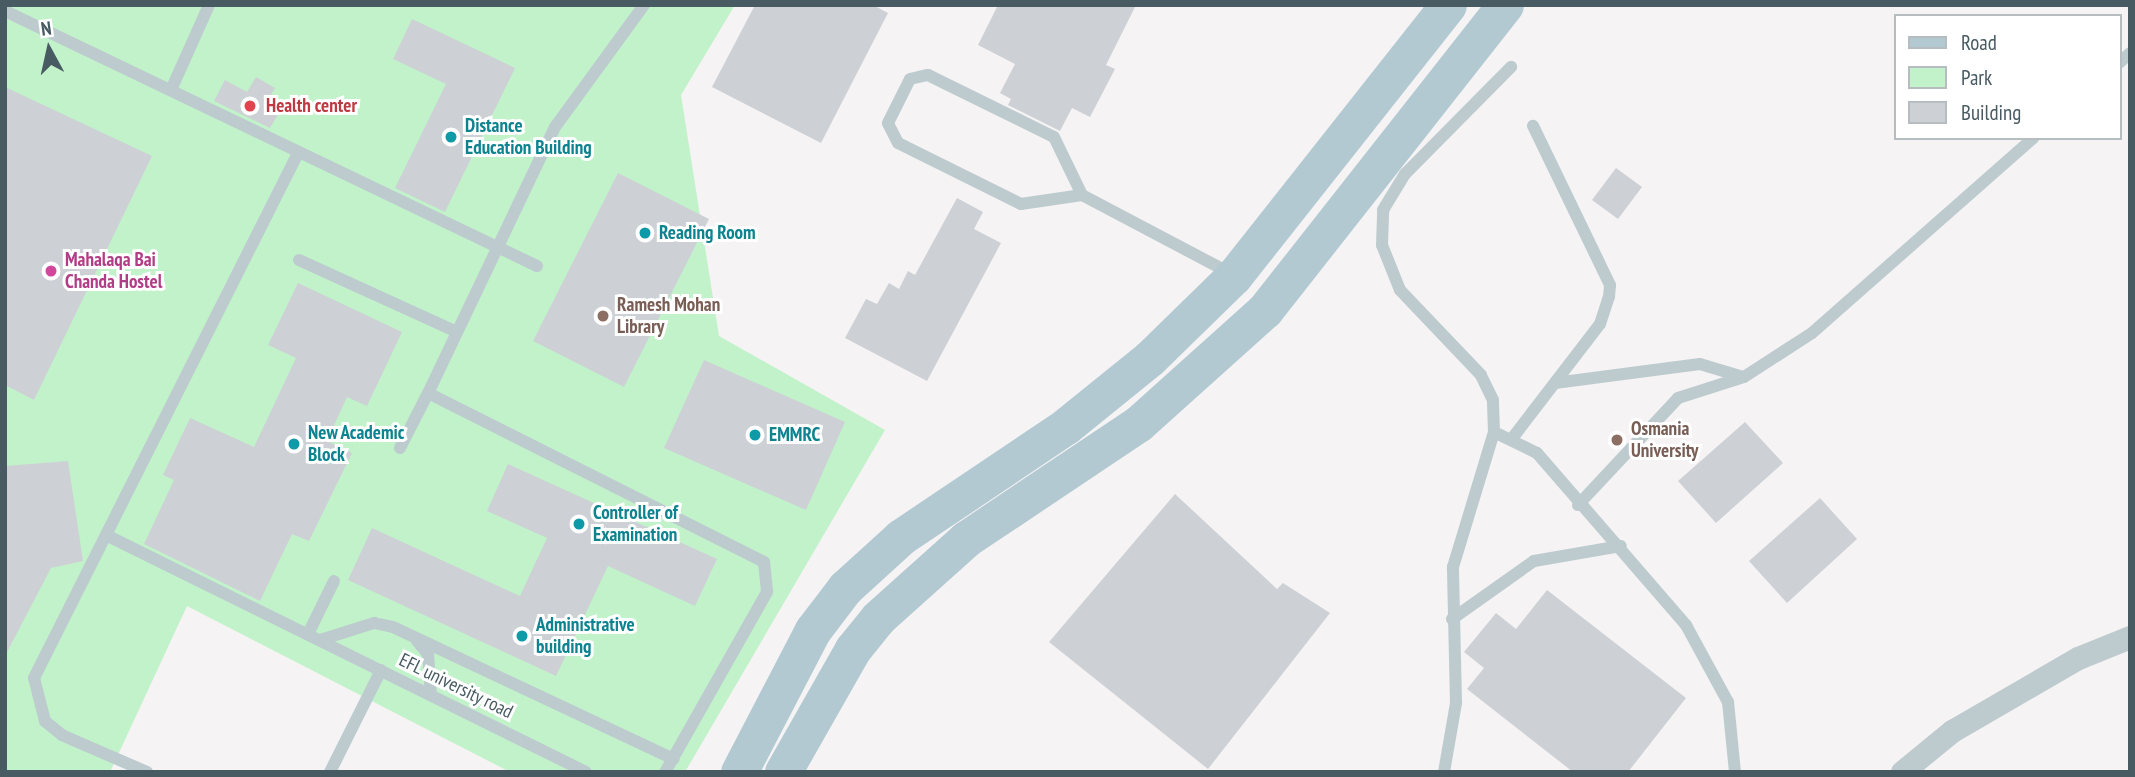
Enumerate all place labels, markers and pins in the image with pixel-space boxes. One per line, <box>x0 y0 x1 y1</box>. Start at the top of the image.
place label: Health center <box>266 95 357 117</box>
marker: Health center <box>240 96 260 116</box>
place label: Distance Education Building <box>465 115 592 159</box>
marker: Distance Education Building <box>443 129 459 145</box>
place label: Reading Room <box>659 222 756 244</box>
marker: Reading Room <box>637 225 653 241</box>
place label: Mahalaqa Bai Chanda Hostel <box>65 249 162 293</box>
marker: Mahalaqa Bai Chanda Hostel <box>43 263 59 279</box>
place label: Ramesh Mohan Library <box>617 294 720 338</box>
marker: Ramesh Mohan Library <box>595 308 611 324</box>
place label: Osmania University <box>1631 418 1698 462</box>
place label: New Academic Block <box>308 422 405 466</box>
place label: EMMRC <box>769 424 820 446</box>
marker: EMMRC <box>747 427 763 443</box>
marker: Osmania University <box>1609 432 1625 448</box>
marker: New Academic Block <box>286 436 302 452</box>
place label: Controller of Examination <box>593 502 678 546</box>
marker: Controller of Examination <box>571 516 587 532</box>
place label: Administrative building <box>536 614 635 658</box>
marker: Administrative building <box>514 628 530 644</box>

